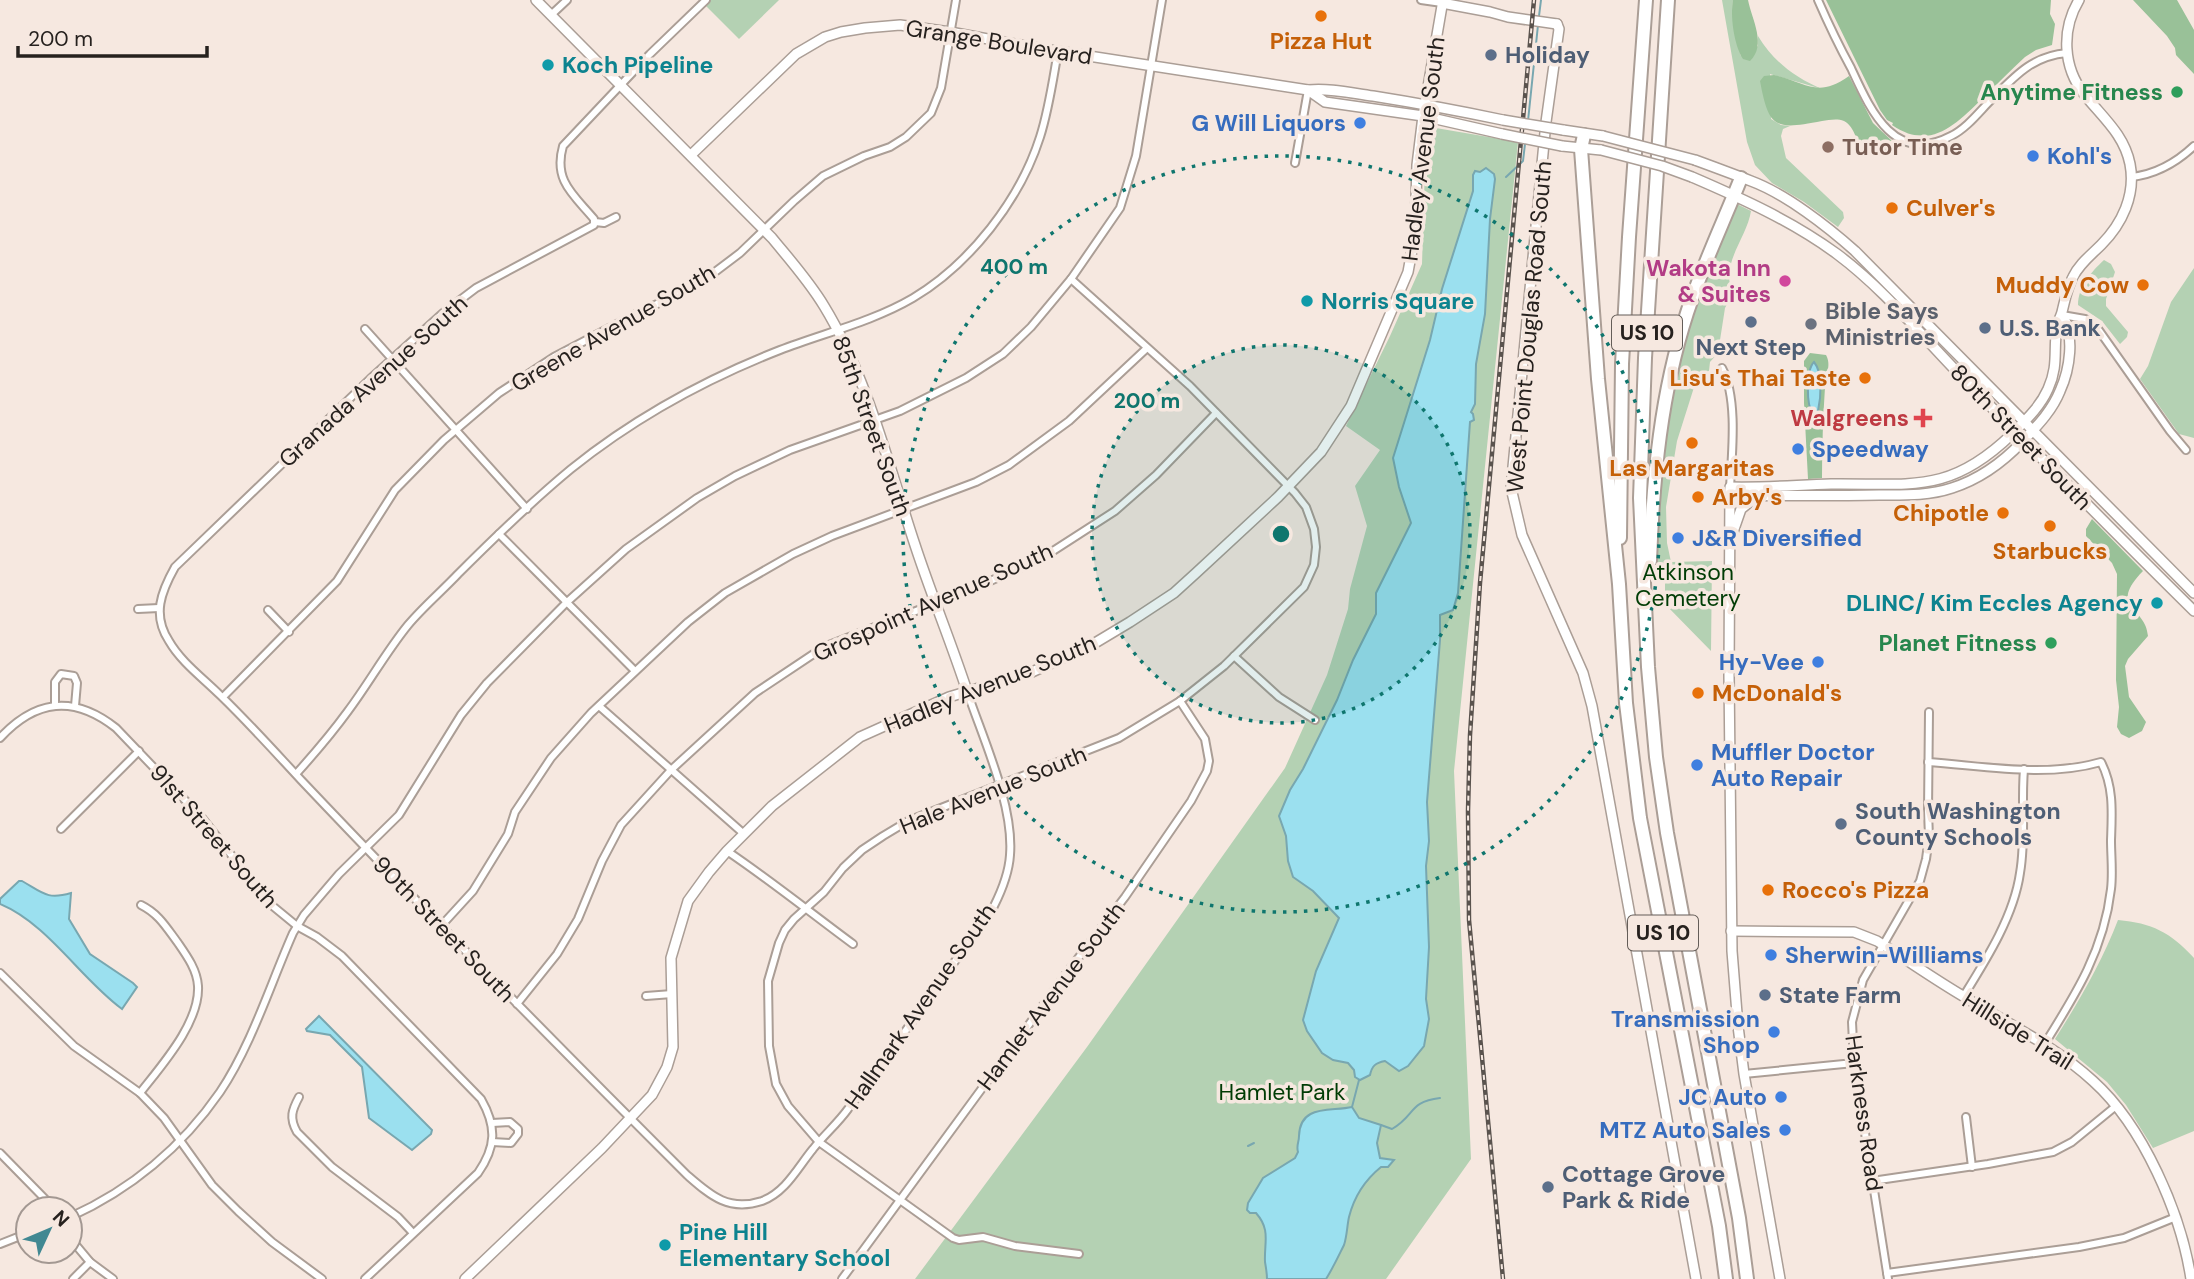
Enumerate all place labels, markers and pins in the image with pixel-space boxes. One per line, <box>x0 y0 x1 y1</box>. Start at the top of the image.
marker: Pizza Hut <box>1313 8 1329 24</box>
place label: Pizza Hut <box>1270 26 1372 56</box>
place label: Holiday <box>1505 40 1590 70</box>
marker: Holiday <box>1483 47 1499 63</box>
place label: Koch Pipeline <box>562 50 713 80</box>
marker: Koch Pipeline <box>540 57 556 73</box>
place label: Anytime Fitness <box>1980 77 2163 107</box>
marker: Anytime Fitness <box>2169 84 2185 100</box>
place label: G Will Liquors <box>1191 108 1346 138</box>
marker: G Will Liquors <box>1352 115 1368 131</box>
place label: Tutor Time <box>1842 132 1963 162</box>
marker: Tutor Time <box>1820 139 1836 155</box>
place label: Kohl's <box>2047 141 2112 171</box>
marker: Kohl's <box>2025 148 2041 164</box>
place label: Culver's <box>1906 193 1996 223</box>
marker: Culver's <box>1884 200 1900 216</box>
place label: Wakota Inn & Suites <box>1646 253 1771 309</box>
place label: Muddy Cow <box>1996 270 2129 300</box>
marker: Wakota Inn & Suites <box>1777 273 1793 289</box>
marker: Muddy Cow <box>2135 277 2151 293</box>
place label: Norris Square <box>1321 286 1474 316</box>
marker: Norris Square <box>1299 293 1315 309</box>
place label: Bible Says Ministries <box>1825 296 1939 352</box>
place label: U.S. Bank <box>1999 313 2101 343</box>
marker: Next Step <box>1743 314 1759 330</box>
marker: Bible Says Ministries <box>1803 316 1819 332</box>
marker: U.S. Bank <box>1977 320 1993 336</box>
place label: Next Step <box>1696 332 1806 362</box>
place label: Lisu's Thai Taste <box>1670 363 1851 393</box>
marker: Lisu's Thai Taste <box>1857 370 1873 386</box>
place label: Walgreens <box>1790 403 1909 433</box>
marker: Walgreens <box>1915 410 1931 426</box>
place label: Speedway <box>1812 434 1929 464</box>
marker: Las Margaritas <box>1684 435 1700 451</box>
marker: Speedway <box>1790 441 1806 457</box>
place label: Las Margaritas <box>1609 453 1775 483</box>
place label: Arby's <box>1712 482 1782 512</box>
marker: Arby's <box>1690 489 1706 505</box>
place label: Chipotle <box>1893 498 1989 528</box>
marker: Chipotle <box>1995 505 2011 521</box>
marker: Starbucks <box>2042 518 2058 534</box>
centre of rings <box>1269 522 1293 546</box>
place label: J&R Diversified <box>1692 523 1862 553</box>
marker: J&R Diversified <box>1670 530 1686 546</box>
place label: Starbucks <box>1993 536 2107 566</box>
place label: DLINC/ Kim Eccles Agency <box>1846 588 2143 618</box>
marker: DLINC/ Kim Eccles Agency <box>2149 595 2165 611</box>
place label: Planet Fitness <box>1878 628 2037 658</box>
marker: Planet Fitness <box>2043 635 2059 651</box>
place label: Hy-Vee <box>1719 647 1804 677</box>
marker: Hy-Vee <box>1810 654 1826 670</box>
place label: McDonald's <box>1712 678 1842 708</box>
marker: McDonald's <box>1690 685 1706 701</box>
place label: Muffler Doctor Auto Repair <box>1711 737 1875 793</box>
marker: Muffler Doctor Auto Repair <box>1689 757 1705 773</box>
place label: South Washington County Schools <box>1855 796 2061 852</box>
marker: South Washington County Schools <box>1833 816 1849 832</box>
place label: Rocco's Pizza <box>1782 875 1929 905</box>
marker: Rocco's Pizza <box>1760 882 1776 898</box>
place label: Sherwin-Williams <box>1785 940 1984 970</box>
marker: Sherwin-Williams <box>1763 947 1779 963</box>
place label: State Farm <box>1779 980 1901 1010</box>
marker: State Farm <box>1757 987 1773 1003</box>
place label: Transmission Shop <box>1611 1004 1760 1060</box>
marker: Transmission Shop <box>1766 1024 1782 1040</box>
place label: JC Auto <box>1678 1082 1767 1112</box>
marker: JC Auto <box>1773 1089 1789 1105</box>
place label: MTZ Auto Sales <box>1599 1115 1771 1145</box>
marker: MTZ Auto Sales <box>1777 1122 1793 1138</box>
place label: Cottage Grove Park & Ride <box>1562 1159 1725 1215</box>
marker: Cottage Grove Park & Ride <box>1540 1179 1556 1195</box>
place label: Pine Hill Elementary School <box>679 1217 891 1273</box>
marker: Pine Hill Elementary School <box>657 1237 673 1253</box>

